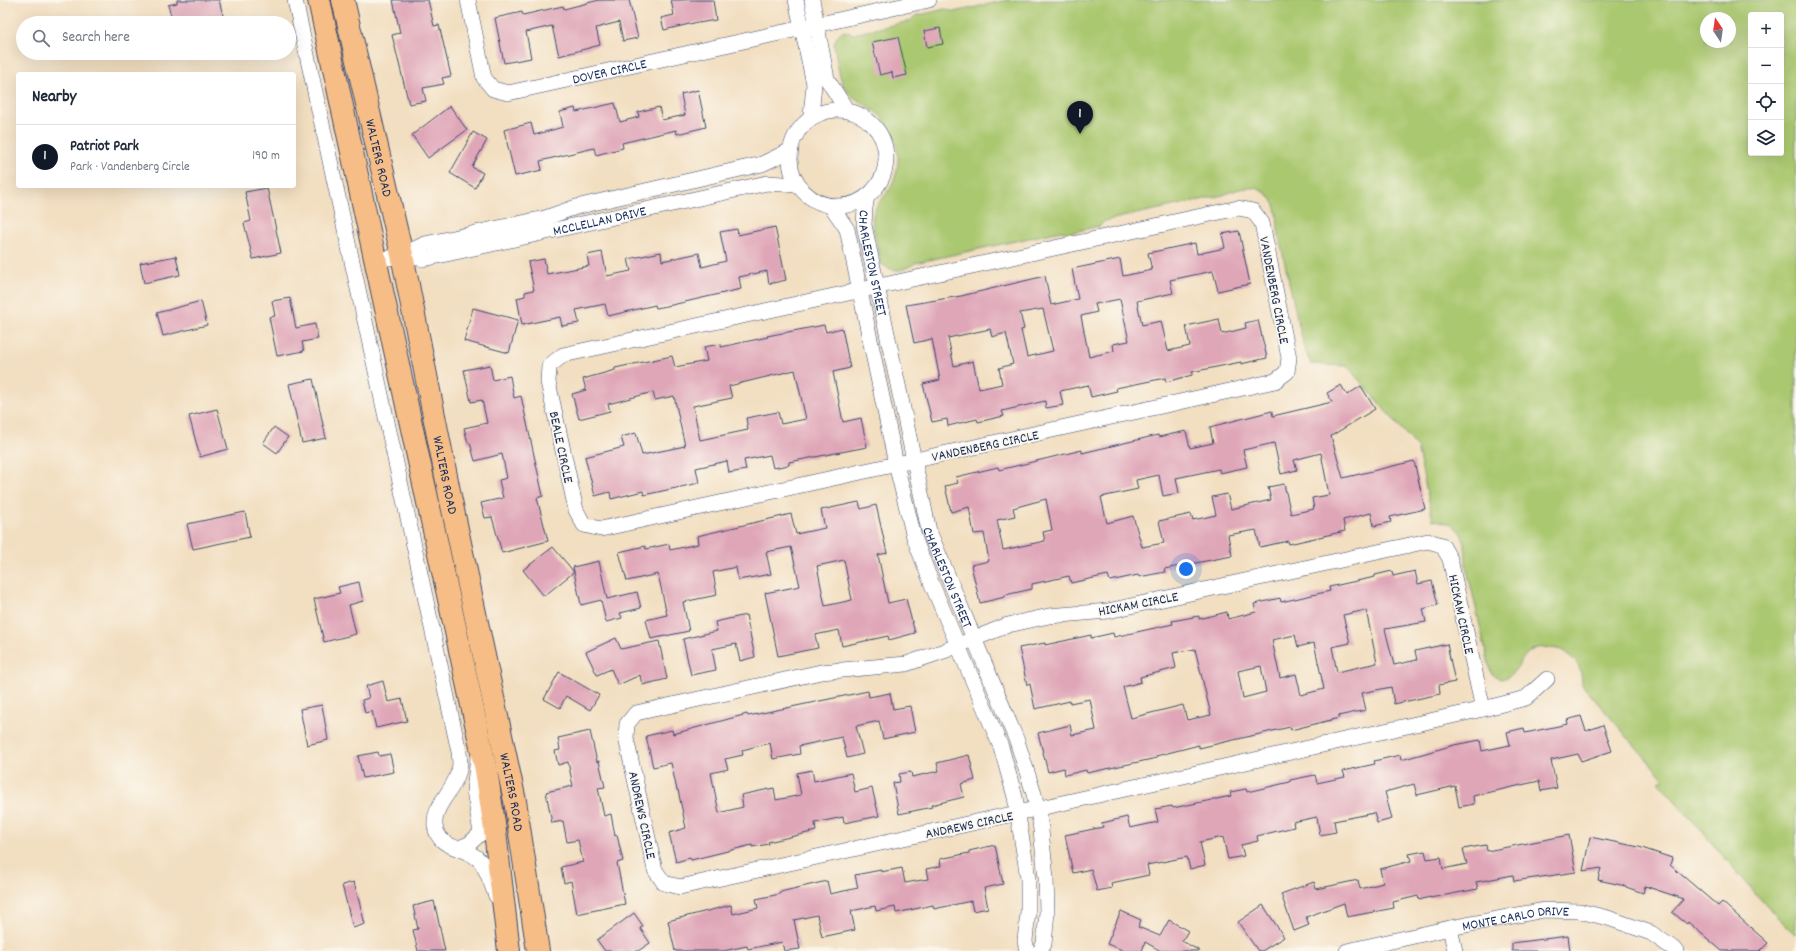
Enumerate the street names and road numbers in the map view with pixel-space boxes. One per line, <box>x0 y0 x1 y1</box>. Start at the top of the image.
street label: DOVER CIRCLE <box>571 55 649 91</box>
street label: WALTERS ROAD <box>359 117 396 199</box>
street label: MCCLELLAN DRIVE <box>551 202 649 242</box>
street label: CHARLESTON STREET <box>852 209 891 318</box>
street label: VANDENBERG CIRCLE <box>1253 235 1293 346</box>
street label: BEALE CIRCLE <box>543 410 578 486</box>
street label: VANDENBERG CIRCLE <box>930 426 1041 468</box>
street label: WALTERS ROAD <box>426 434 462 516</box>
street label: CHARLESTON STREET <box>916 526 977 632</box>
street label: HICKAM CIRCLE <box>1442 573 1478 657</box>
street label: HICKAM CIRCLE <box>1097 587 1181 623</box>
street label: WALTERS ROAD <box>493 751 528 833</box>
street label: ANDREWS CIRCLE <box>622 770 660 862</box>
street label: ANDREWS CIRCLE <box>924 807 1016 845</box>
street label: MONTE CARLO DRIVE <box>1461 902 1570 937</box>

